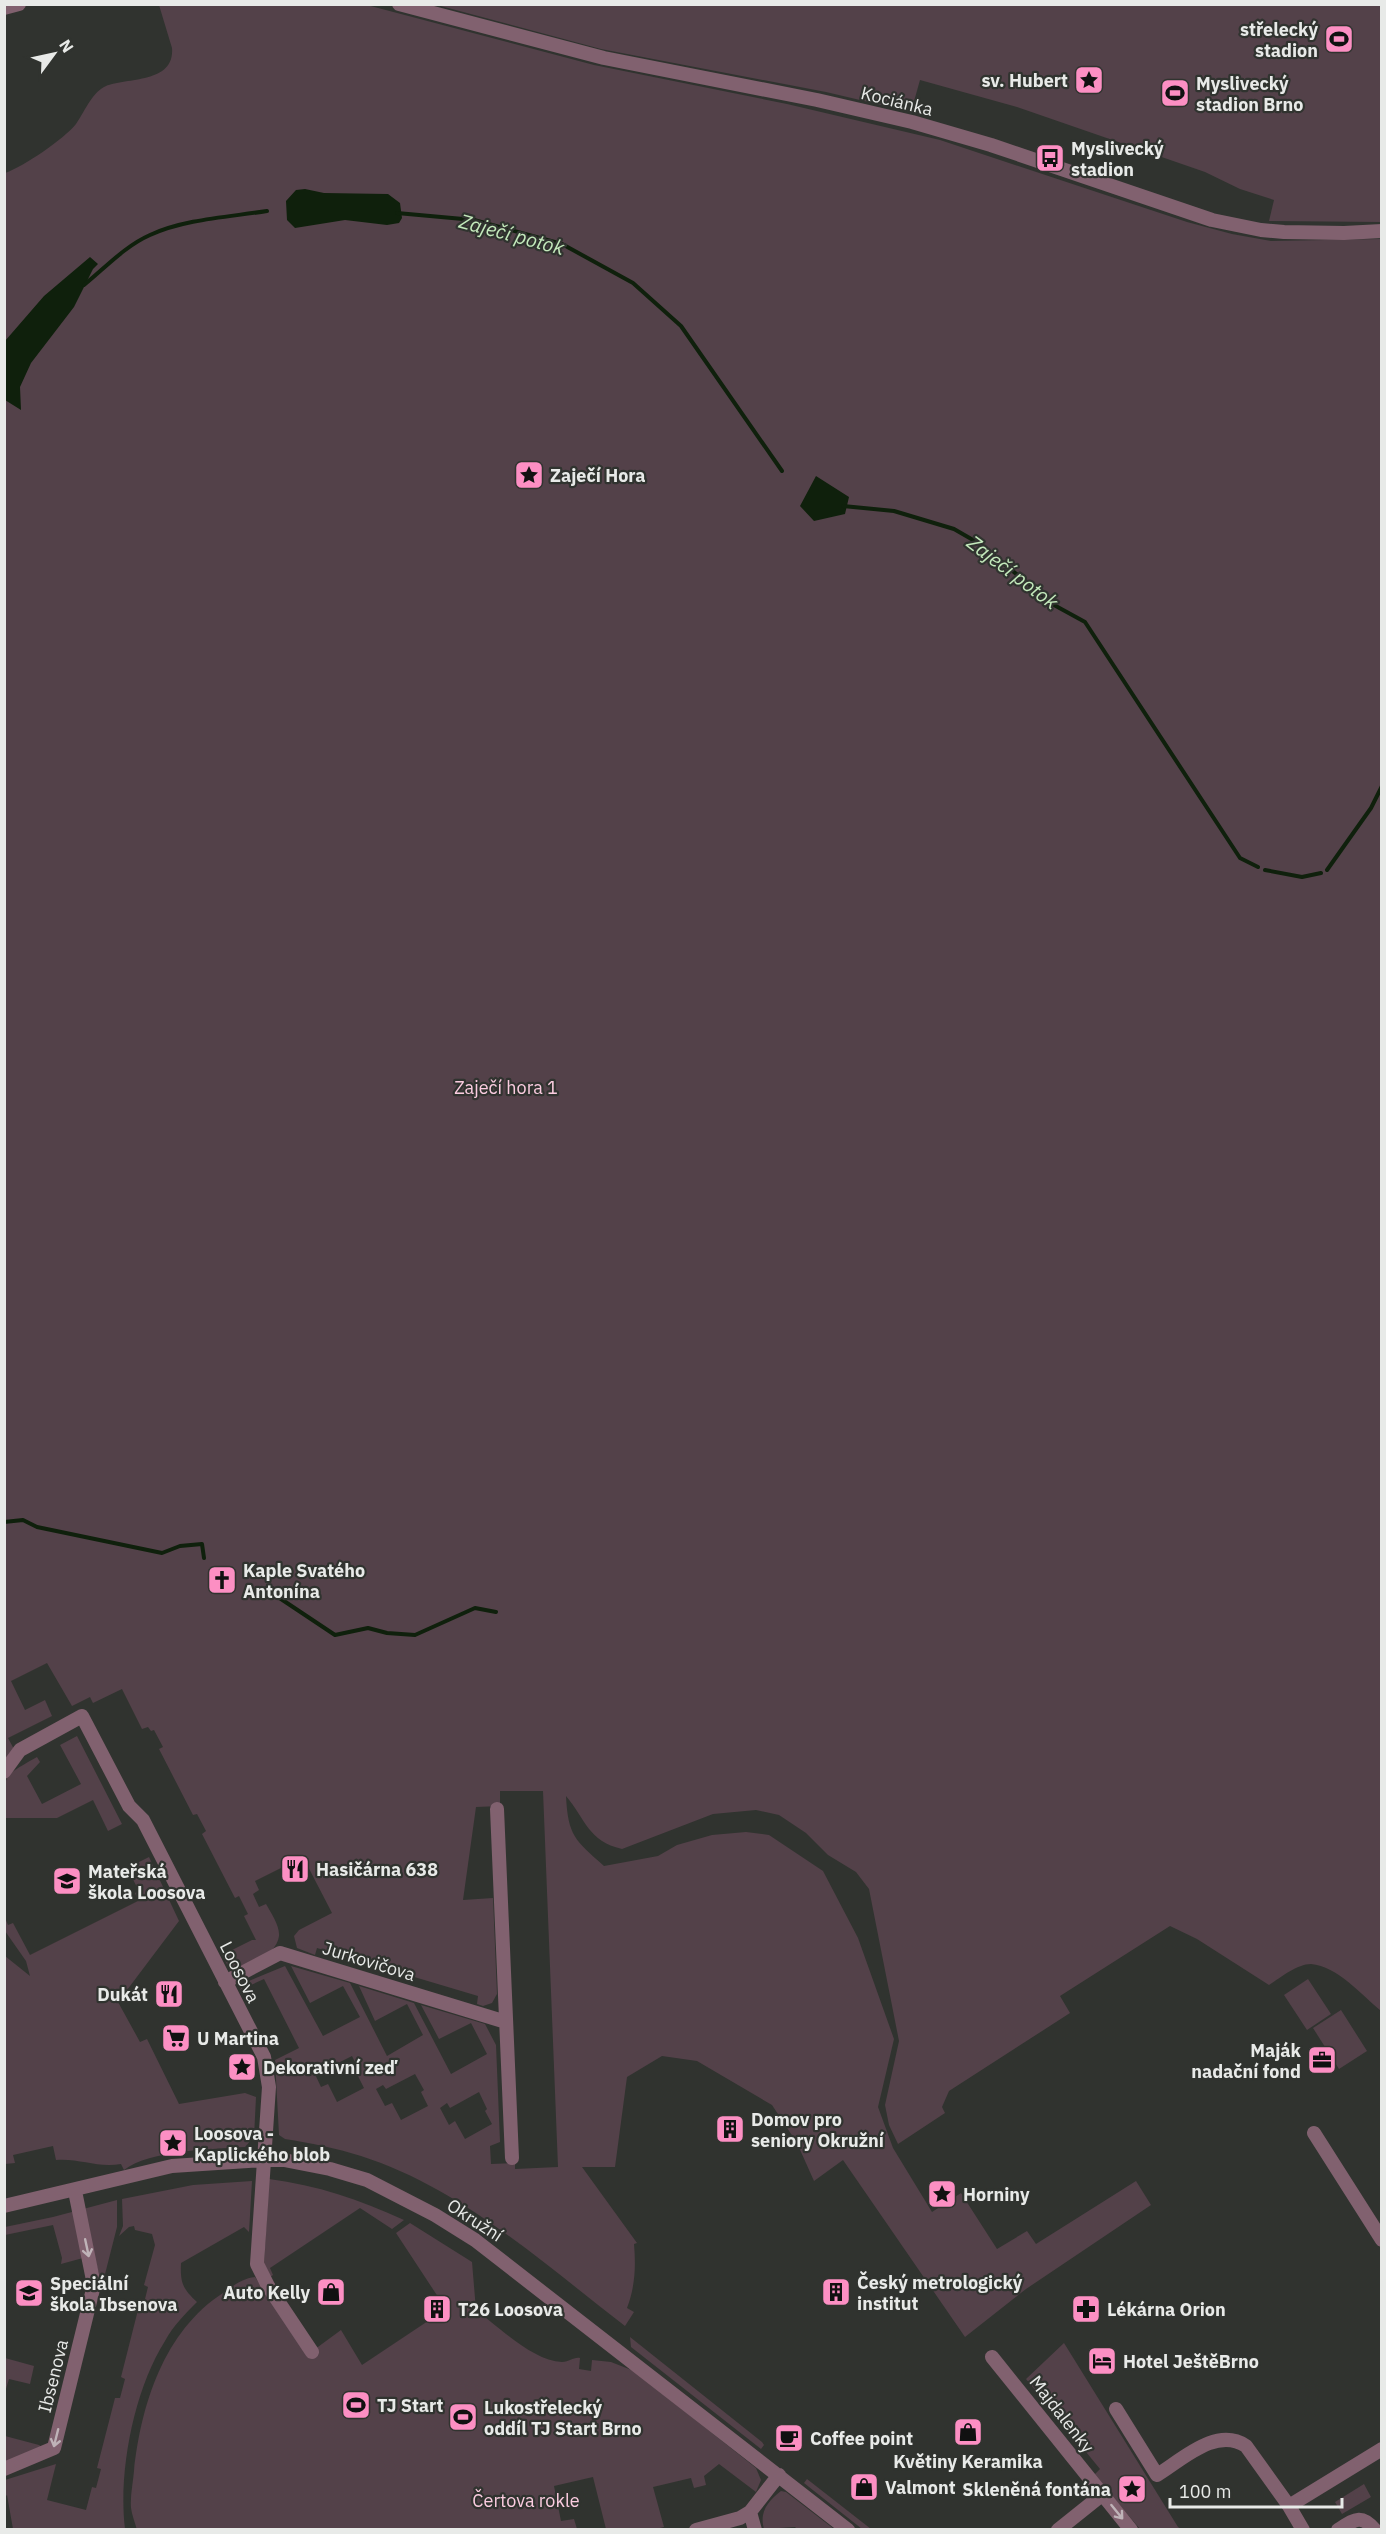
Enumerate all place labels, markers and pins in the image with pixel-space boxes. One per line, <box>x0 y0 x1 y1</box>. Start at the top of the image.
place label: střelecký stadion <box>1240 18 1318 62</box>
sports icon: střelecký stadion <box>1323 23 1355 55</box>
place icon: sv. Hubert <box>1073 64 1105 96</box>
place label: sv. Hubert <box>981 69 1068 92</box>
place label: Myslivecký stadion Brno <box>1196 72 1303 116</box>
sports icon: Myslivecký stadion Brno <box>1159 77 1191 109</box>
place label: Myslivecký stadion <box>1071 137 1164 181</box>
bus stop icon: Myslivecký stadion <box>1034 142 1066 174</box>
place icon: Zaječí Hora <box>513 459 545 491</box>
place label: Zaječí Hora <box>550 464 646 487</box>
place label: Kaple Svatého Antonína <box>243 1559 365 1603</box>
church icon: Kaple Svatého Antonína <box>206 1564 238 1596</box>
restaurant icon: Hasičárna 638 <box>279 1853 311 1885</box>
place label: Hasičárna 638 <box>316 1858 438 1881</box>
place label: Mateřská škola Loosova <box>88 1860 206 1904</box>
school or university icon: Mateřská škola Loosova <box>51 1865 83 1897</box>
restaurant icon: Dukát <box>153 1978 185 2010</box>
place label: Dukát <box>97 1983 148 2006</box>
supermarket icon: U Martina <box>160 2022 192 2054</box>
place label: U Martina <box>197 2027 279 2050</box>
place label: Maják nadační fond <box>1191 2039 1302 2083</box>
office icon: Maják nadační fond <box>1306 2044 1338 2076</box>
place icon: Dekorativní zeď <box>226 2051 258 2083</box>
place label: Dekorativní zeď <box>263 2056 398 2079</box>
place label: Domov pro seniory Okružní <box>751 2108 885 2152</box>
building icon: Domov pro seniory Okružní <box>714 2113 746 2145</box>
place label: Loosova - Kaplického blob <box>194 2122 330 2166</box>
place icon: Loosova - Kaplického blob <box>157 2127 189 2159</box>
place icon: Horniny <box>926 2178 958 2210</box>
place label: Horniny <box>963 2183 1030 2206</box>
place label: Český metrologický institut <box>857 2270 1023 2315</box>
place label: Speciální škola Ibsenova <box>50 2272 177 2316</box>
shop icon: Auto Kelly <box>315 2276 347 2308</box>
building icon: Český metrologický institut <box>820 2276 852 2308</box>
school or university icon: Speciální škola Ibsenova <box>13 2277 45 2309</box>
place label: Auto Kelly <box>223 2281 310 2304</box>
building icon: T26 Loosova <box>421 2293 453 2325</box>
pharmacy icon: Lékárna Orion <box>1070 2293 1102 2325</box>
place label: T26 Loosova <box>458 2298 563 2321</box>
place label: Lékárna Orion <box>1107 2298 1226 2321</box>
hotel icon: Hotel JeštěBrno <box>1086 2345 1118 2377</box>
place label: Hotel JeštěBrno <box>1123 2350 1259 2373</box>
sports icon: TJ Start <box>340 2389 372 2421</box>
place label: TJ Start <box>377 2394 443 2417</box>
place label: Lukostřelecký oddíl TJ Start Brno <box>484 2396 642 2440</box>
sports icon: Lukostřelecký oddíl TJ Start Brno <box>447 2401 479 2433</box>
shop icon: Květiny Keramika <box>952 2416 984 2448</box>
cafe icon: Coffee point <box>773 2422 805 2454</box>
place label: Coffee point <box>810 2427 913 2450</box>
place label: Květiny Keramika <box>893 2450 1043 2473</box>
shop icon: Valmont <box>848 2471 880 2503</box>
place icon: Skleněná fontána <box>1116 2473 1148 2505</box>
place label: Valmont <box>885 2476 956 2499</box>
place label: Skleněná fontána <box>962 2478 1111 2501</box>

